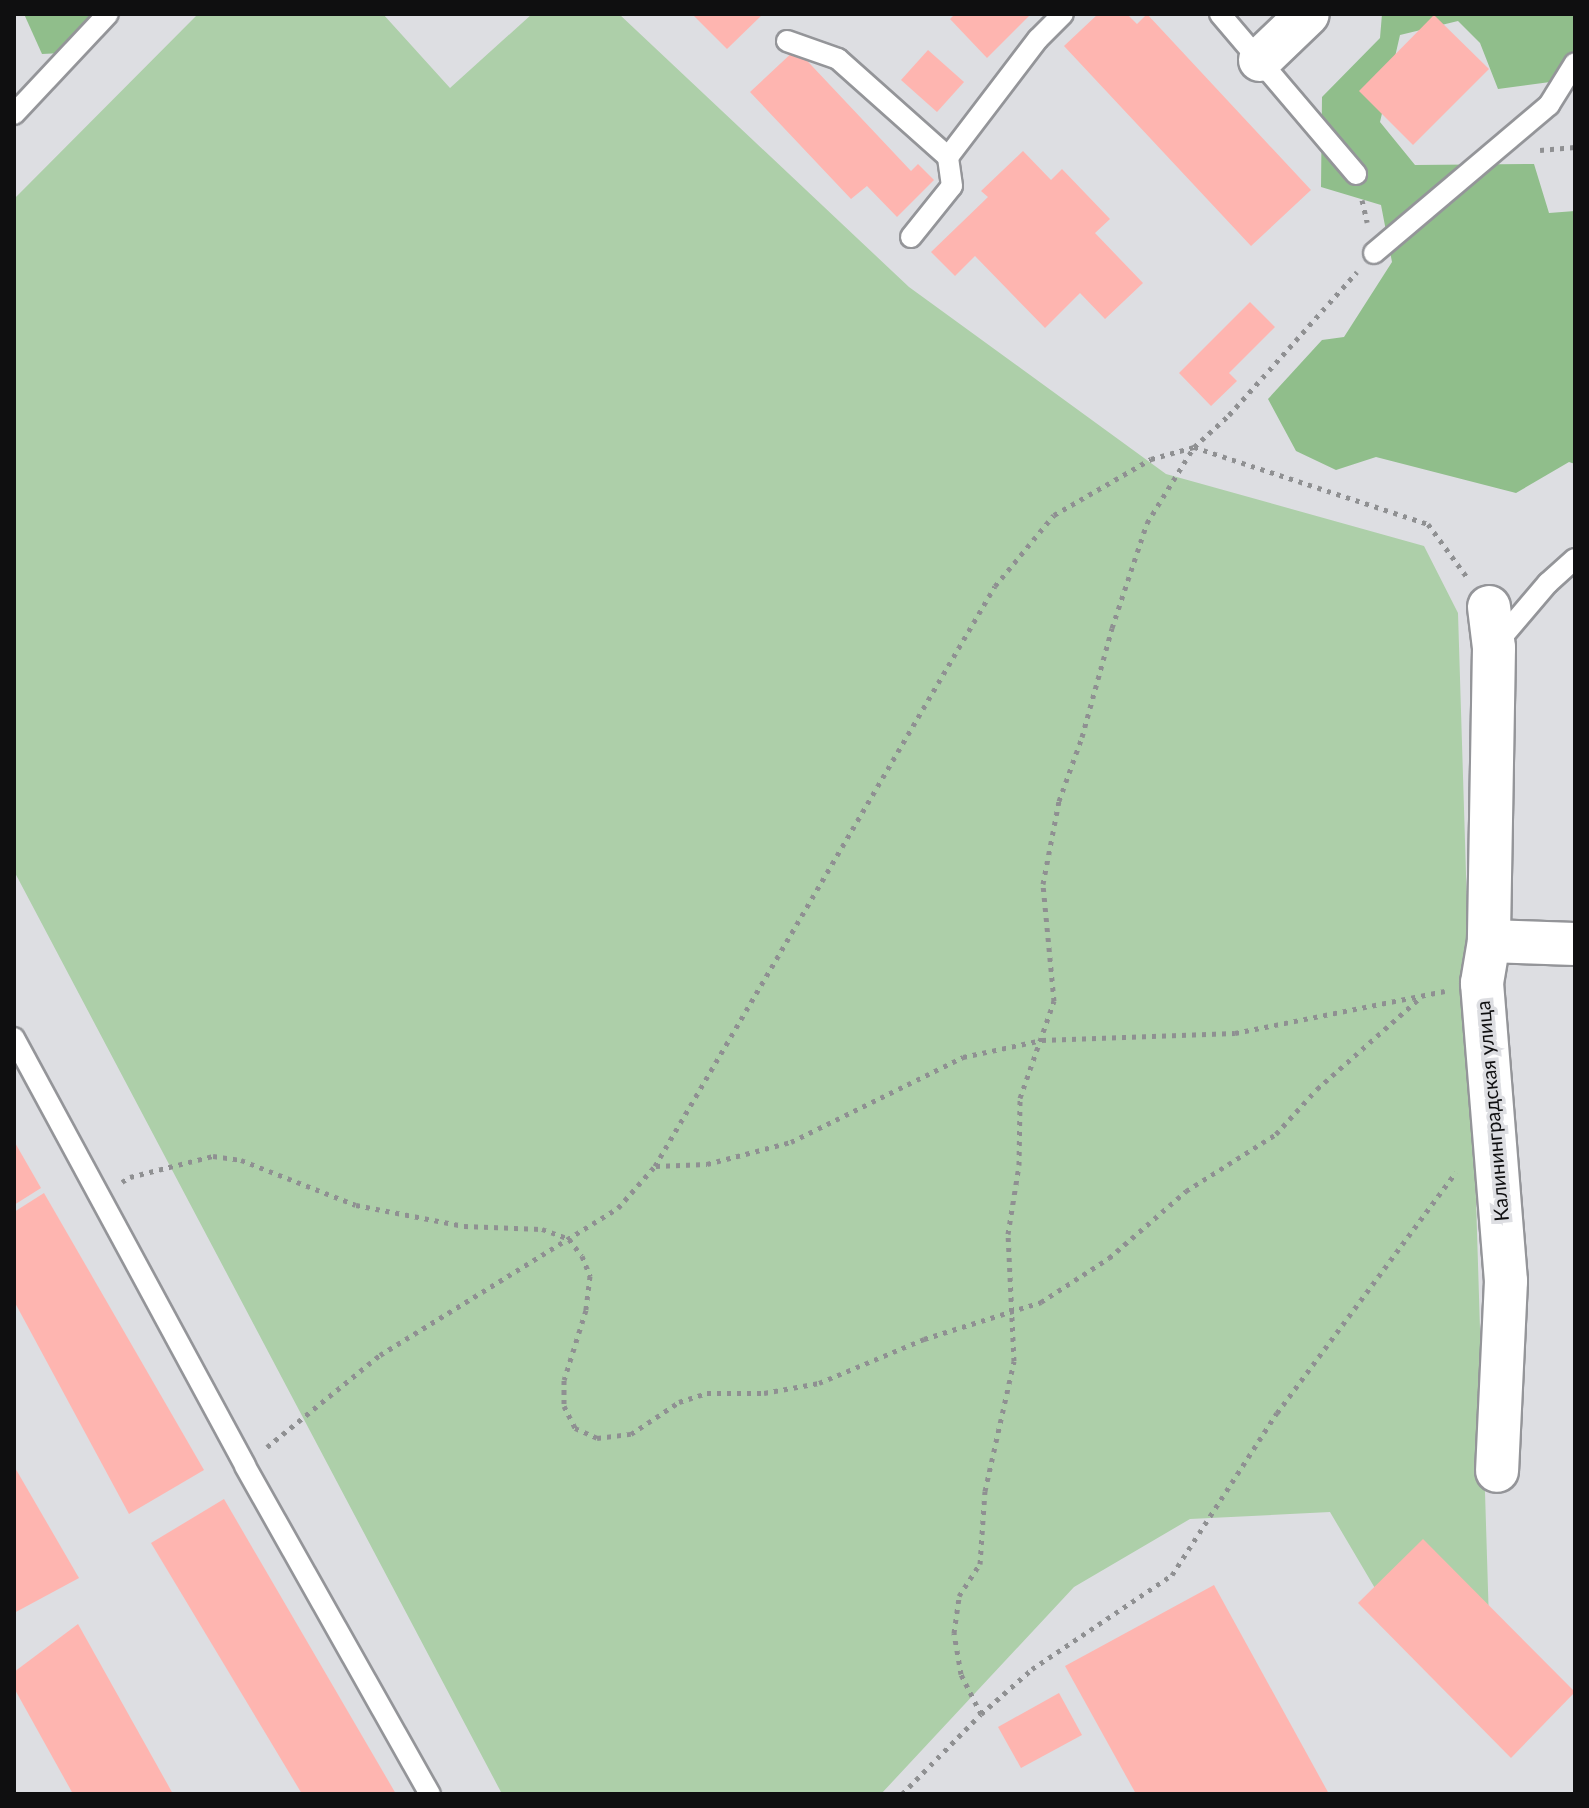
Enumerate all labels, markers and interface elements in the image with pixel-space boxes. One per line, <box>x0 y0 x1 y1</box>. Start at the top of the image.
street label: Калининградская улица <box>1470 1000 1514 1222</box>

